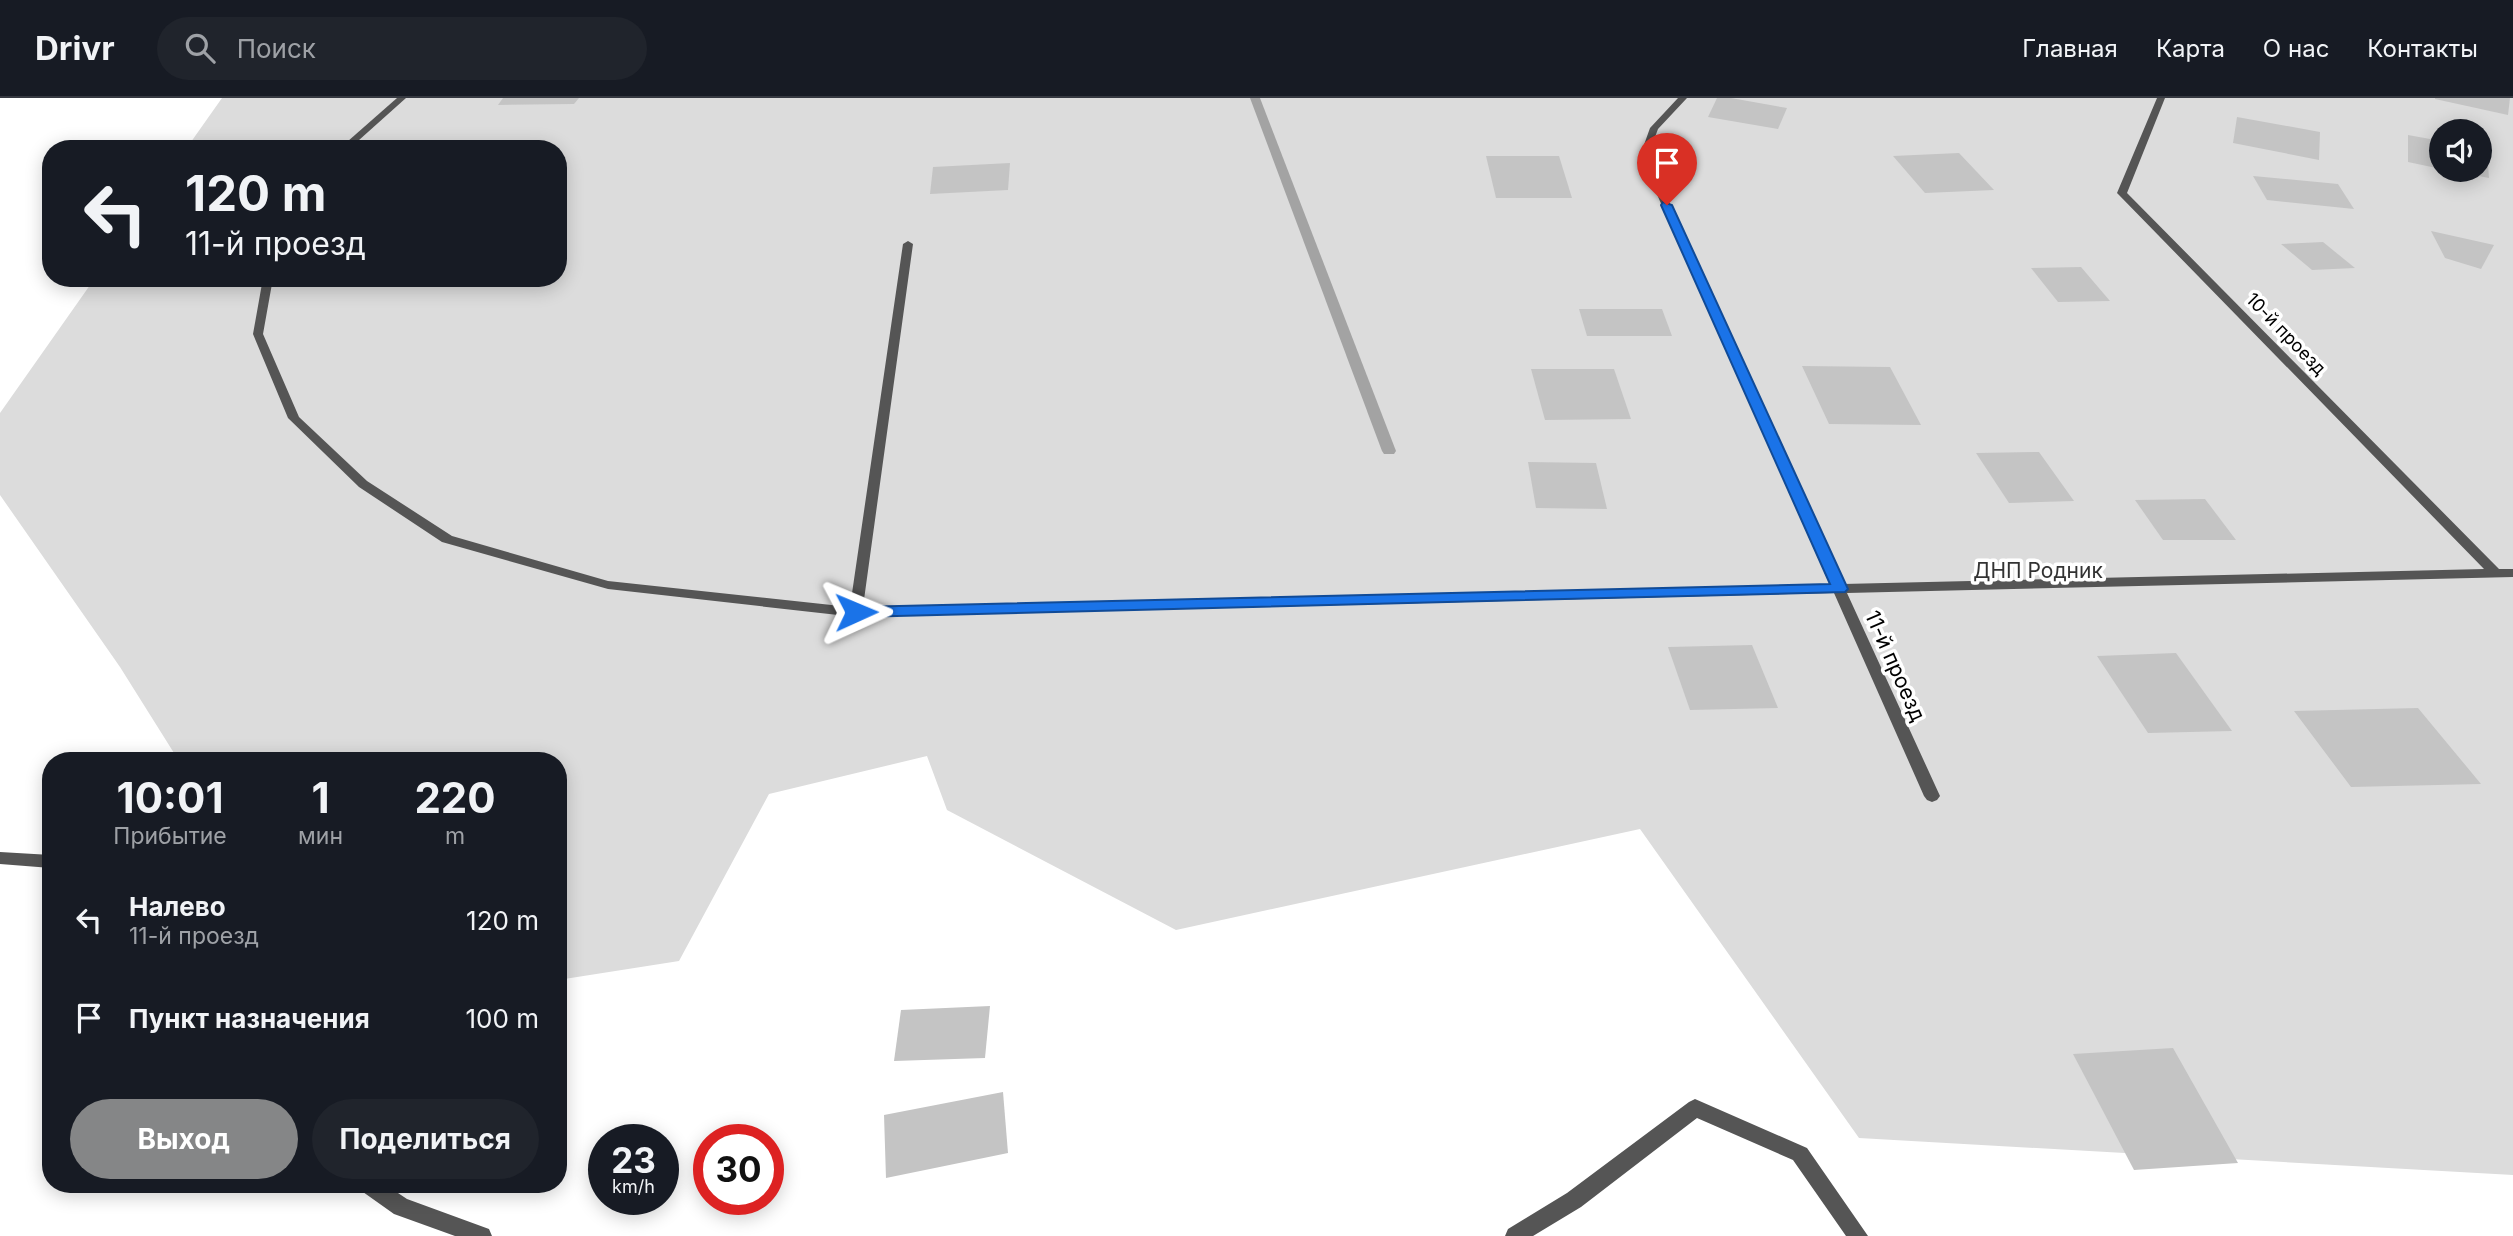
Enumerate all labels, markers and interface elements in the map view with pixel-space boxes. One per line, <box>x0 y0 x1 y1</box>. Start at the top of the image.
search box <box>157 17 647 80</box>
text: Drivr <box>35 28 115 68</box>
icon: search <box>181 29 219 67</box>
text: Поиск <box>237 33 316 64</box>
text: Главная <box>2022 34 2118 63</box>
text: Карта <box>2156 34 2225 63</box>
text: О нас <box>2263 34 2329 63</box>
text: Контакты <box>2367 34 2478 63</box>
map controls <box>2429 119 2492 182</box>
button: sound <box>2429 119 2492 182</box>
pin <box>1637 133 1697 205</box>
icon: arrive <box>1648 144 1686 182</box>
text: 120 m <box>185 164 326 223</box>
icon: left <box>70 168 161 259</box>
text: 11-й проезд <box>185 224 366 263</box>
street label: 10-й проезд <box>2242 288 2331 379</box>
park label: ДНП Родник <box>1973 558 2103 583</box>
position arrow <box>819 575 893 649</box>
street label: 11-й проезд <box>1860 607 1931 725</box>
text: 10:01 <box>117 772 224 823</box>
text: 1 <box>312 772 330 823</box>
text: 220 <box>414 772 496 823</box>
text: Прибытие <box>113 822 227 850</box>
text: мин <box>298 822 343 850</box>
text: m <box>445 822 465 850</box>
text: Налево <box>129 891 226 922</box>
icon: left <box>70 901 108 939</box>
text: 120 m <box>466 905 539 936</box>
text: 11-й проезд <box>129 922 259 950</box>
icon: arrive <box>70 999 108 1037</box>
text: Пункт назначения <box>129 1003 370 1034</box>
text: 100 m <box>466 1003 539 1034</box>
button: Выход <box>70 1099 298 1179</box>
button: Поделиться <box>312 1099 539 1179</box>
speed limit sign: 30 <box>693 1124 784 1215</box>
text: 23 <box>611 1139 656 1181</box>
text: km/h <box>612 1176 655 1197</box>

